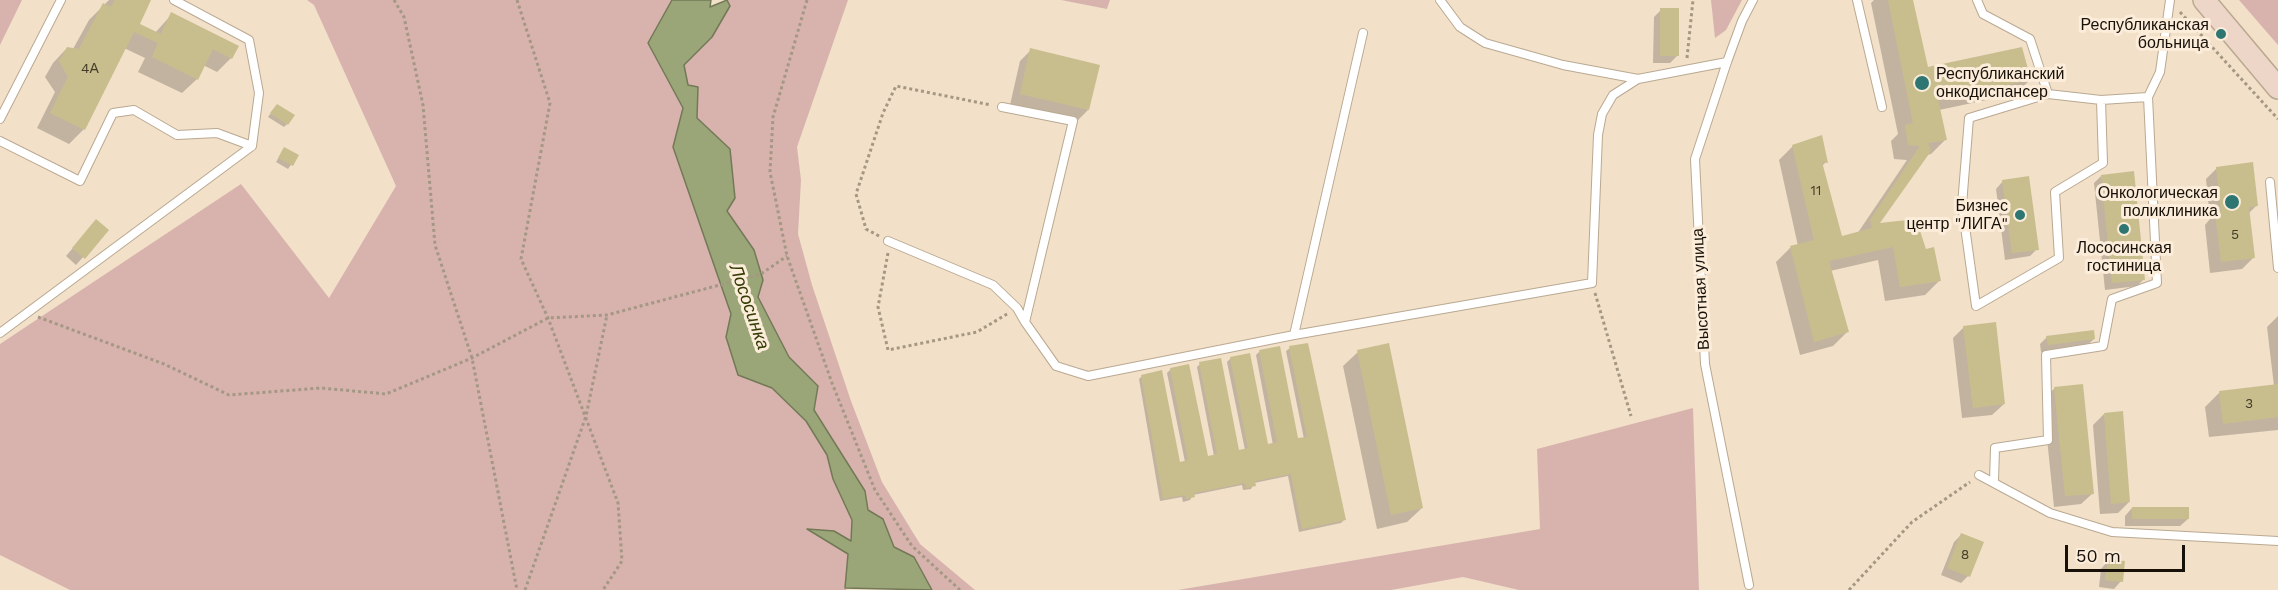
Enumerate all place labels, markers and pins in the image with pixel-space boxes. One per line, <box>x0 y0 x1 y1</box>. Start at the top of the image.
place label: Республиканская больница <box>2081 15 2209 53</box>
marker: Республиканская больница <box>2214 27 2228 41</box>
place label: Республиканский онкодиспансер <box>1936 64 2064 102</box>
marker: Республиканский онкодиспансер <box>1913 74 1931 92</box>
place label: Онкологическая поликлиника <box>2098 183 2218 221</box>
marker: Онкологическая поликлиника <box>2223 193 2241 211</box>
place label: Бизнес центр "ЛИГА" <box>1906 196 2008 234</box>
marker: Бизнес центр "ЛИГА" <box>2013 208 2027 222</box>
marker: Лососинская гостиница <box>2117 222 2131 236</box>
place label: Лососинская гостиница <box>2076 238 2172 276</box>

